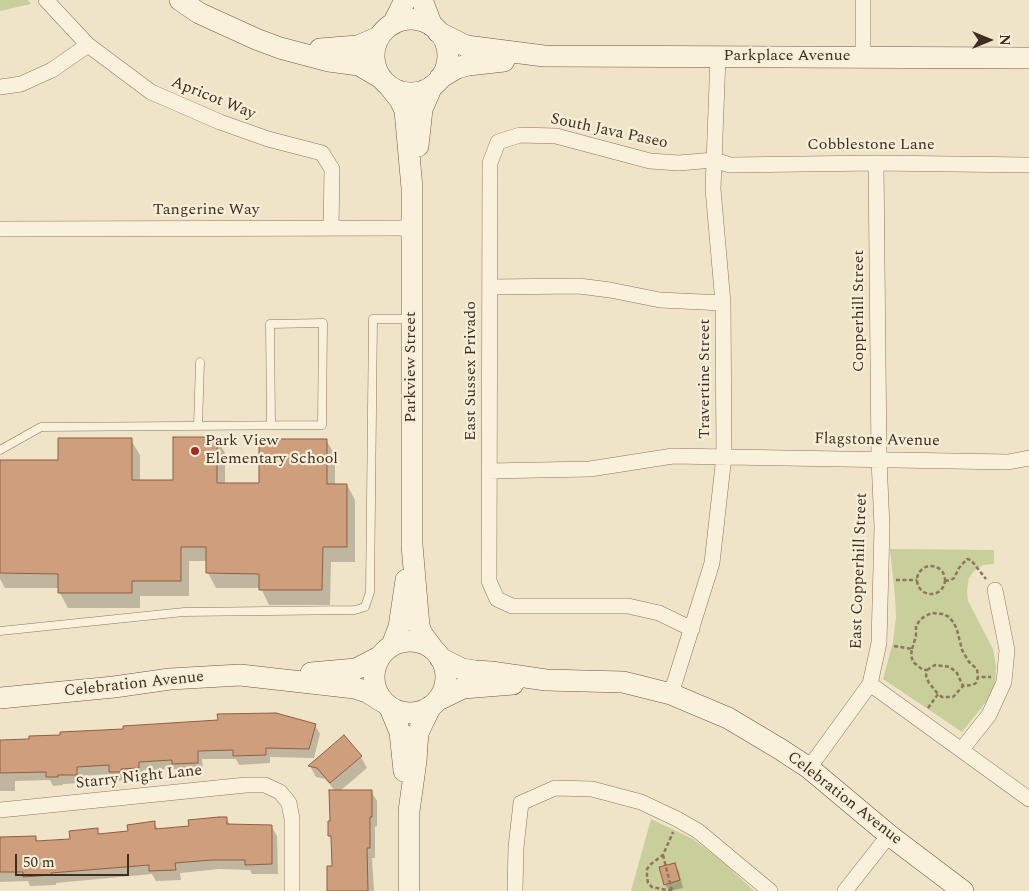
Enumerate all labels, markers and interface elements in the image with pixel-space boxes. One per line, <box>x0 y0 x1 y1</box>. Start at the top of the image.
north arrow <box>964 15 1014 65</box>
text: N <box>994 34 1015 46</box>
street label: Parkplace Avenue <box>724 47 850 67</box>
street label: Apricot Way <box>168 73 258 125</box>
street label: South Java Paseo <box>549 110 669 154</box>
street label: Cobblestone Lane <box>807 136 935 156</box>
street label: Tangerine Way <box>153 201 259 221</box>
street label: Copperhill Street <box>850 250 870 372</box>
street label: East Sussex Privado <box>462 301 482 441</box>
street label: Parkview Street <box>402 311 422 423</box>
street label: Travertine Street <box>696 319 716 439</box>
street label: Flagstone Avenue <box>814 430 940 452</box>
place label: Park View Elementary School <box>205 432 338 470</box>
marker: Park View Elementary School <box>189 445 201 457</box>
street label: East Copperhill Street <box>848 492 872 650</box>
street label: Celebration Avenue <box>63 668 205 702</box>
street label: Celebration Avenue <box>783 748 905 850</box>
street label: Starry Night Lane <box>75 762 203 794</box>
scale bar <box>18 844 131 876</box>
text: 50 m <box>23 851 55 874</box>

